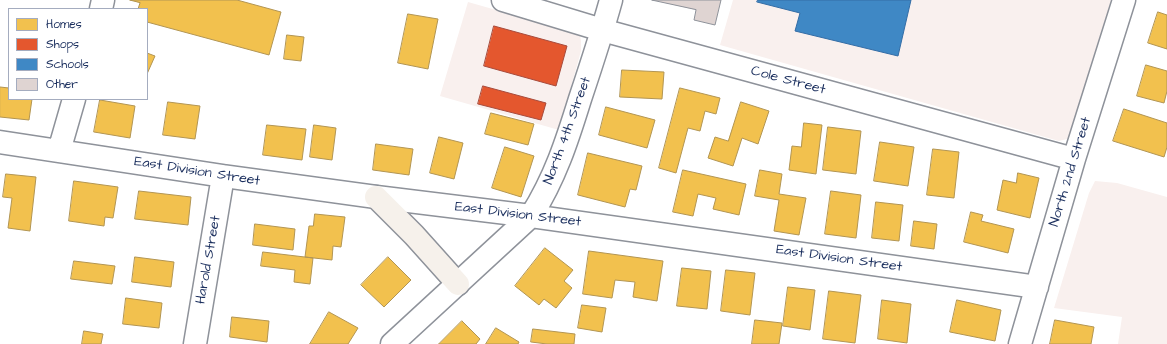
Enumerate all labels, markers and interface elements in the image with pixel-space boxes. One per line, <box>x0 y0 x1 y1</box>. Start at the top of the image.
legend <box>8 8 148 100</box>
text: Homes <box>46 16 82 33</box>
text: Shops <box>46 36 79 53</box>
text: Schools <box>46 56 89 73</box>
street label: Cole Street <box>749 63 827 99</box>
street label: North 4th Street <box>541 75 595 187</box>
text: Other <box>46 76 78 93</box>
street label: North 2nd Street <box>1046 115 1096 229</box>
street label: East Division Street <box>133 154 261 190</box>
street label: East Division Street <box>454 199 582 231</box>
street label: Harold Street <box>193 215 225 305</box>
street label: East Division Street <box>775 242 903 276</box>

